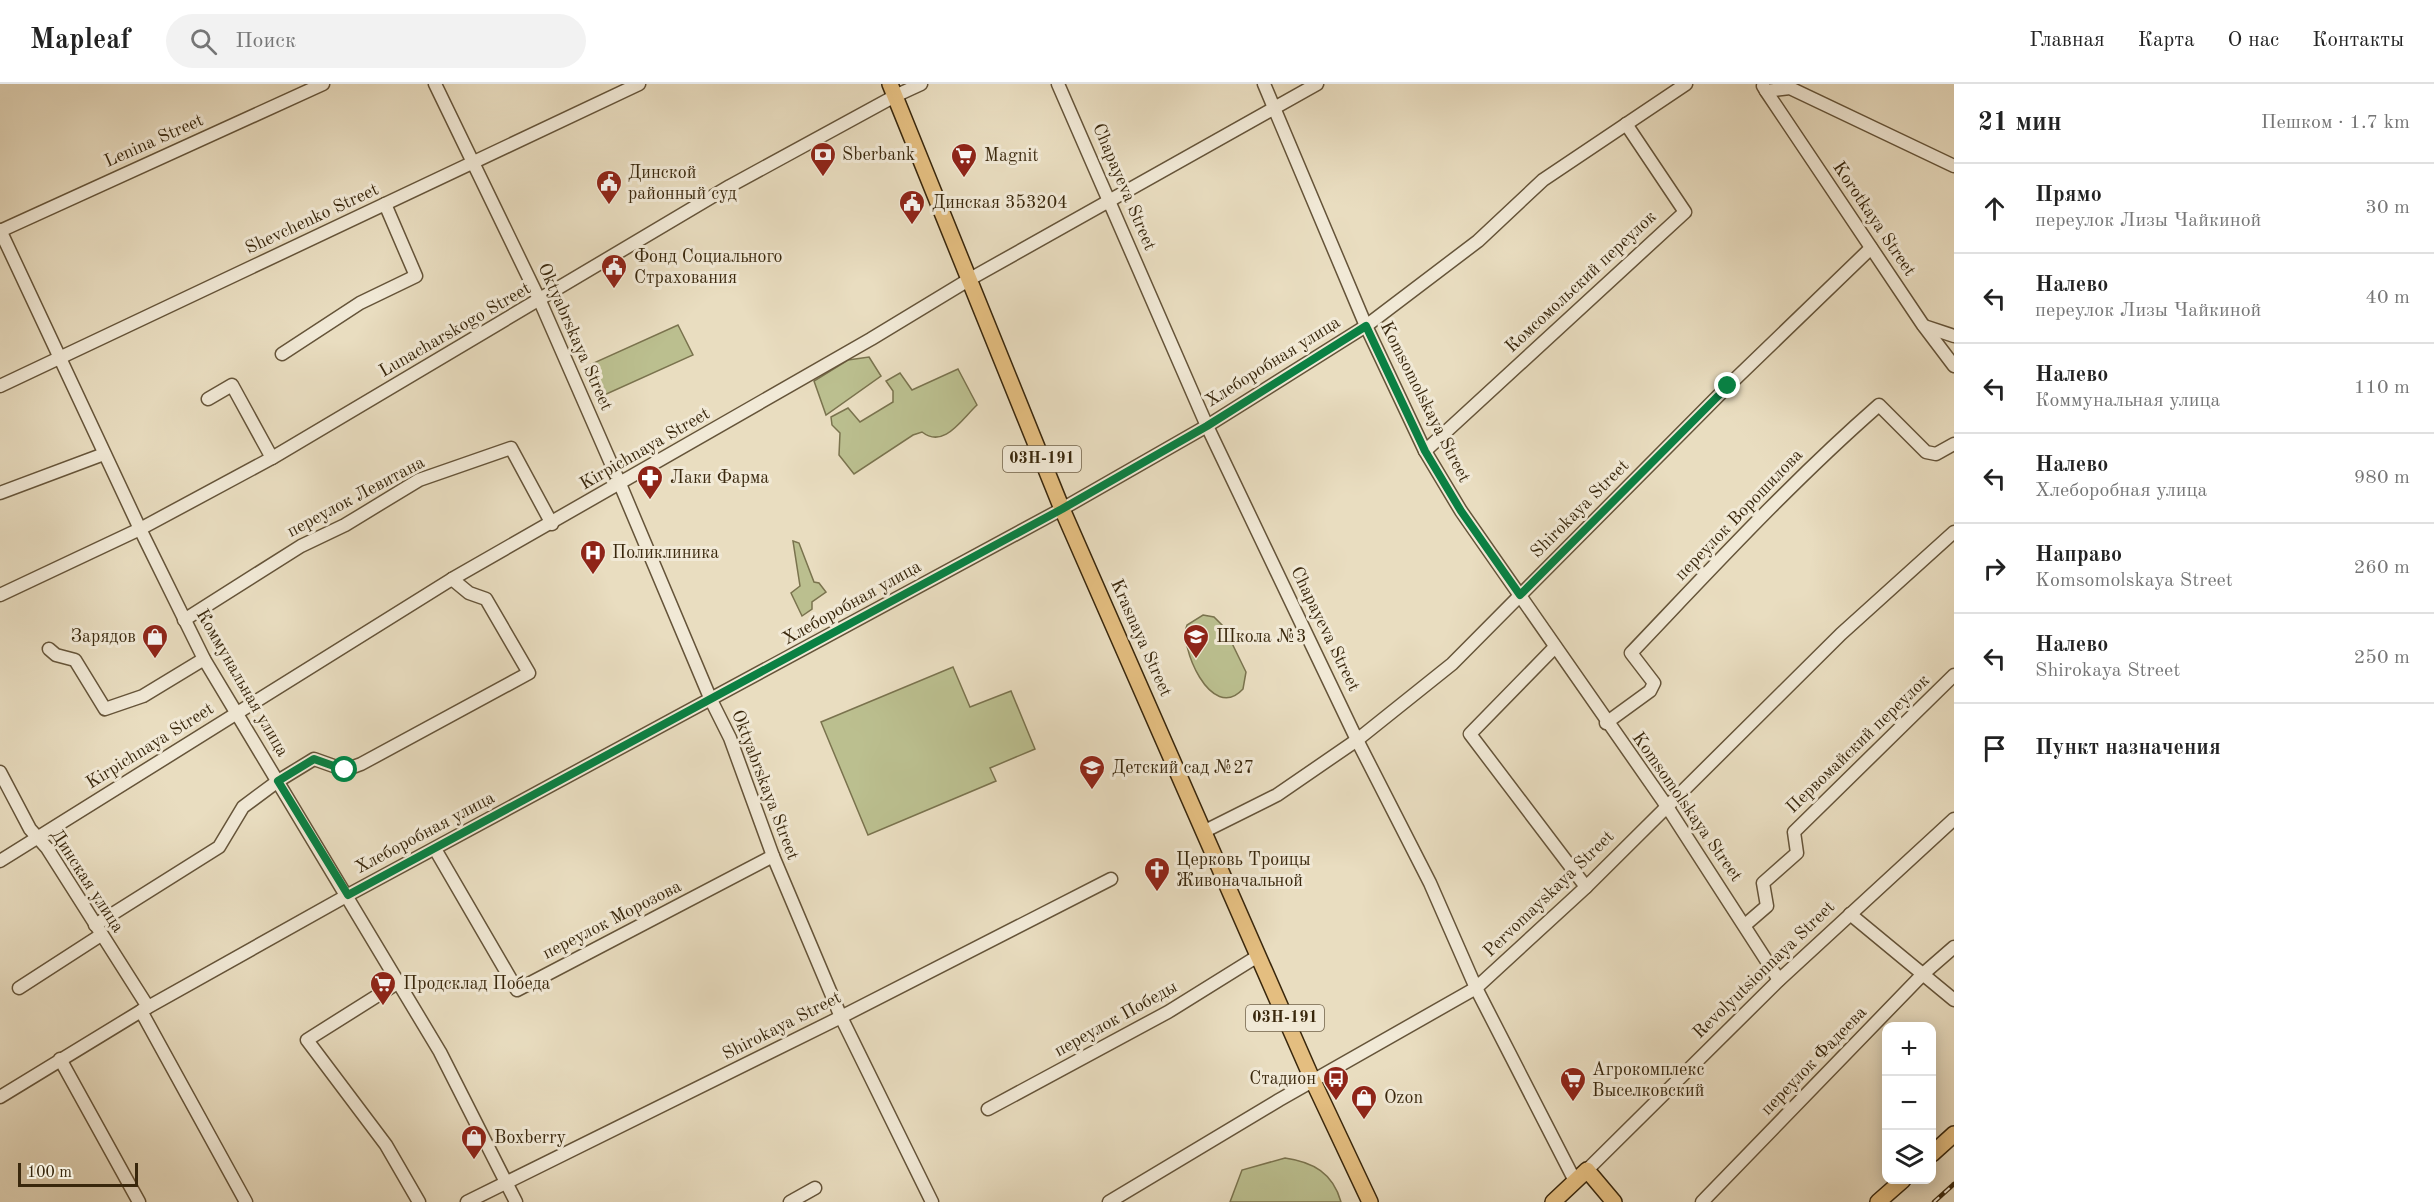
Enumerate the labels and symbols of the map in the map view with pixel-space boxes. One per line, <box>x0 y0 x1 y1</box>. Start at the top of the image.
street label: Lenina Street <box>102 111 206 171</box>
street label: Chapayeva Street <box>1089 121 1159 253</box>
bank icon: Sberbank <box>808 140 838 178</box>
supermarket icon: Magnit <box>949 141 979 179</box>
place label: Sberbank <box>842 146 915 164</box>
place label: Magnit <box>984 147 1039 165</box>
street label: Korotkaya Street <box>1829 159 1919 279</box>
place label: Динской районный суд <box>628 164 737 203</box>
public building icon: Динской районный суд <box>594 168 624 206</box>
street label: Shevchenko Street <box>243 180 381 258</box>
public building icon: Динская 353204 <box>897 188 927 226</box>
place label: Динская 353204 <box>932 194 1068 212</box>
street label: Комсомольский переулок <box>1502 208 1660 356</box>
place label: Фонд Социального Страхования <box>634 248 782 287</box>
public building icon: Фонд Социального Страхования <box>599 252 629 290</box>
street label: Oktyabrskaya Street <box>534 261 616 413</box>
street label: Lunacharskogo Street <box>376 279 534 381</box>
street label: Хлеборобная улица <box>1202 313 1344 411</box>
street label: Komsomolskaya Street <box>1377 319 1473 485</box>
route end <box>1714 372 1740 398</box>
street label: Kirpichnaya Street <box>577 405 713 493</box>
road number: 03Н-191 <box>1003 446 1081 472</box>
street label: переулок Ворошилова <box>1672 446 1806 584</box>
street label: переулок Левитана <box>284 453 428 541</box>
street label: Shirokaya Street <box>1527 456 1633 562</box>
pharmacy icon: Лаки Фарма <box>635 463 665 501</box>
place label: Лаки Фарма <box>670 469 769 487</box>
hospital icon: Поликлиника <box>578 538 608 576</box>
place label: Поликлиника <box>612 544 719 562</box>
street label: Хлеборобная улица <box>780 557 924 648</box>
street label: Chapayeva Street <box>1287 564 1363 694</box>
street label: Krasnaya Street <box>1107 577 1175 699</box>
street label: Коммунальная улица <box>193 606 292 760</box>
shop icon: Зарядов <box>140 622 170 660</box>
school or university icon: Школа №3 <box>1181 622 1211 660</box>
place label: Зарядов <box>71 628 136 646</box>
place label: Школа №3 <box>1216 628 1306 646</box>
street label: Первомайский переулок <box>1783 671 1933 817</box>
street label: Kirpichnaya Street <box>83 700 217 792</box>
street label: Oktyabrskaya Street <box>728 708 802 862</box>
street label: Komsomolskaya Street <box>1629 729 1745 885</box>
school or university icon: Детский сад №27 <box>1077 753 1107 791</box>
route start <box>331 756 357 782</box>
place label: Детский сад №27 <box>1112 759 1254 777</box>
street label: Хлеборобная улица <box>352 789 498 877</box>
street label: Динская улица <box>47 826 127 936</box>
street label: Pervomayskaya Street <box>1480 827 1618 961</box>
place label: Церковь Троицы Живоначальной <box>1176 851 1311 890</box>
church icon: Церковь Троицы Живоначальной <box>1142 855 1172 893</box>
street label: переулок Морозова <box>540 877 684 963</box>
street label: Revolyutsionnaya Street <box>1690 898 1838 1042</box>
supermarket icon: Продсклад Победа <box>368 969 398 1007</box>
place label: Продсклад Победа <box>403 975 551 993</box>
street label: переулок Победы <box>1052 978 1181 1060</box>
street label: Shirokaya Street <box>720 988 844 1064</box>
street label: переулок Фадеева <box>1758 1003 1870 1119</box>
road number: 03Н-191 <box>1246 1005 1324 1031</box>
place label: Агрокомплекс Выселковский <box>1592 1061 1704 1100</box>
bus stop icon: Стадион <box>1321 1064 1351 1102</box>
supermarket icon: Агрокомплекс Выселковский <box>1558 1065 1588 1103</box>
place label: Стадион <box>1249 1070 1316 1088</box>
shop icon: Ozon <box>1349 1083 1379 1121</box>
place label: Ozon <box>1384 1089 1423 1107</box>
shop icon: Boxberry <box>459 1123 489 1161</box>
place label: Boxberry <box>494 1129 567 1147</box>
scale bar <box>18 1160 138 1188</box>

